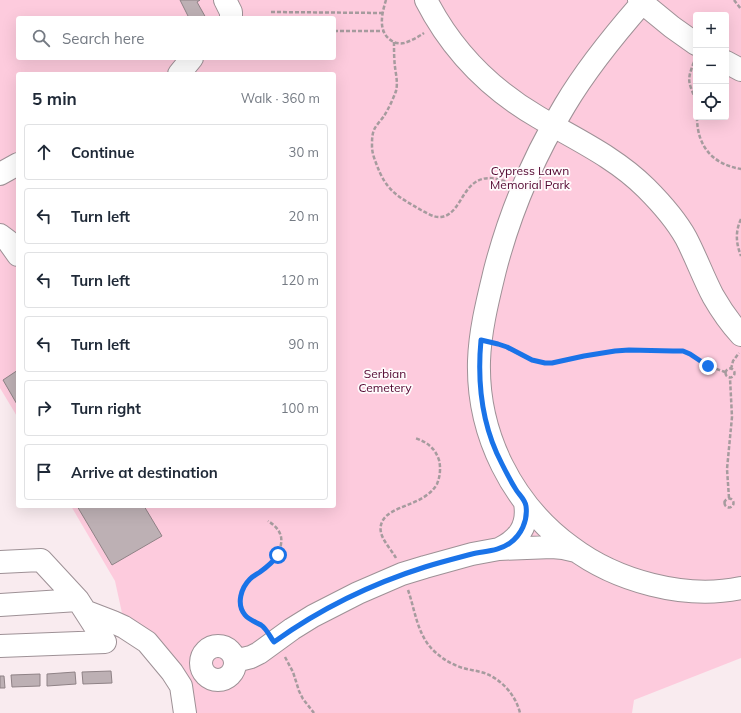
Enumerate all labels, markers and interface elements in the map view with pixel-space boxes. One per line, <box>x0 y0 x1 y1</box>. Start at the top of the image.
map controls <box>693 12 729 120</box>
button: + <box>693 12 729 48</box>
search box <box>16 16 336 60</box>
icon: search <box>30 27 52 49</box>
text: Search here <box>62 29 144 48</box>
button: − <box>693 48 729 84</box>
button: locate <box>693 84 729 120</box>
text: 5 min <box>32 88 77 109</box>
text: Walk · 360 m <box>241 90 320 106</box>
icon: ahead <box>33 141 55 163</box>
text: Continue <box>71 143 134 162</box>
text: 30 m <box>289 144 319 160</box>
park label: Cypress Lawn Memorial Park <box>490 163 571 192</box>
icon: left <box>33 205 55 227</box>
text: Turn left <box>71 207 130 226</box>
text: 20 m <box>289 208 319 224</box>
icon: left <box>33 269 55 291</box>
text: Turn left <box>71 271 130 290</box>
text: 120 m <box>281 272 319 288</box>
icon: left <box>33 333 55 355</box>
text: Turn left <box>71 335 130 354</box>
text: 90 m <box>289 336 319 352</box>
route end <box>699 357 717 375</box>
park label: Serbian Cemetery <box>358 366 412 395</box>
icon: right <box>33 397 55 419</box>
text: Turn right <box>71 399 141 418</box>
text: 100 m <box>281 400 319 416</box>
icon: arrive <box>33 461 55 483</box>
text: Arrive at destination <box>71 463 218 482</box>
route start <box>269 546 287 564</box>

